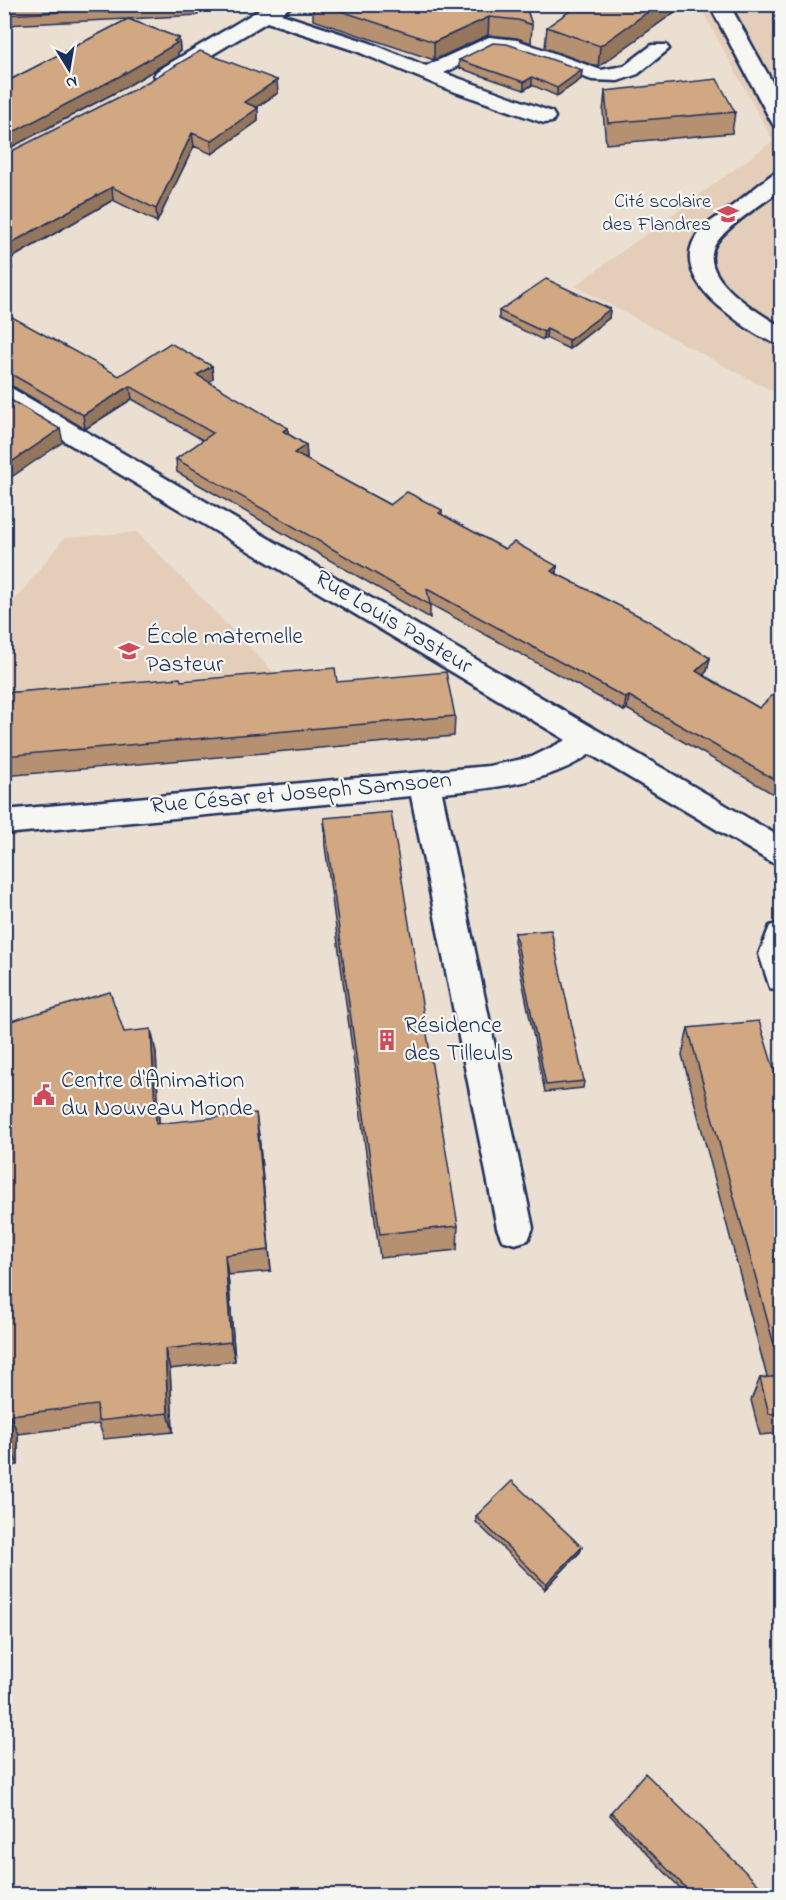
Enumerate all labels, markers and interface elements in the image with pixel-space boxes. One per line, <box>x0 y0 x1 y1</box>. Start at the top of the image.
north arrow <box>39 39 99 99</box>
text: N <box>64 69 79 95</box>
place label: Cité scolaire des Flandres <box>602 188 711 240</box>
school or university icon: Cité scolaire des Flandres <box>716 202 740 226</box>
street label: Rue Louis Pasteur <box>307 562 479 684</box>
place label: École maternelle Pasteur <box>146 620 303 683</box>
school or university icon: École maternelle Pasteur <box>117 639 141 663</box>
street label: Rue César et Joseph Samsoen <box>149 763 453 825</box>
place label: Résidence des Tilleuls <box>404 1009 513 1072</box>
building icon: Résidence des Tilleuls <box>375 1028 399 1052</box>
place label: Centre d'Animation du Nouveau Monde <box>61 1064 253 1127</box>
public building icon: Centre d'Animation du Nouveau Monde <box>32 1083 56 1107</box>

